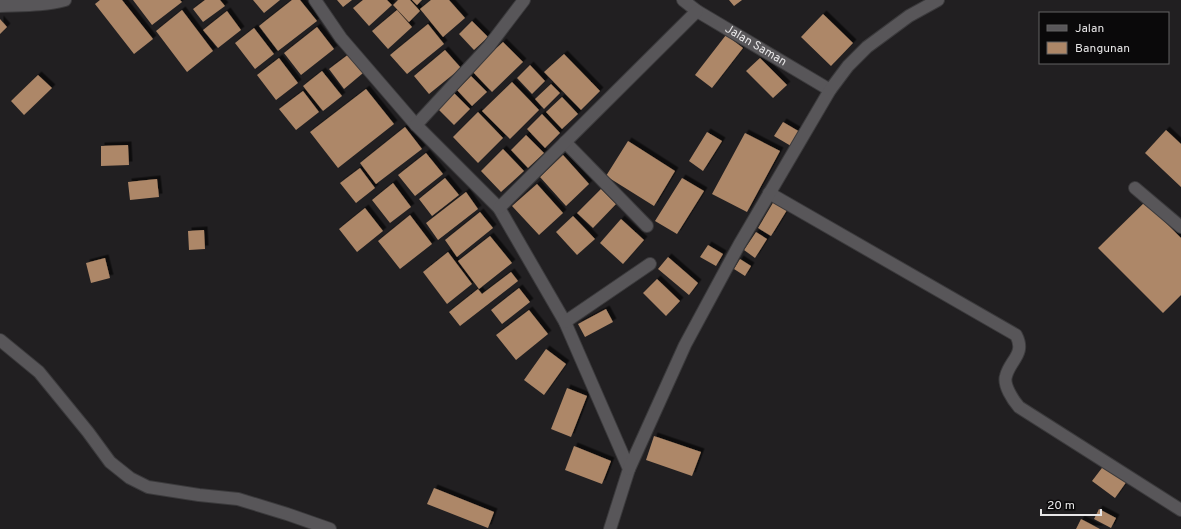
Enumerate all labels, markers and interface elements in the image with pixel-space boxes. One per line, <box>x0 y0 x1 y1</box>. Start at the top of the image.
legend <box>1039 12 1169 64</box>
street label: Jalan Saman <box>722 21 789 70</box>
text: Jalan <box>1075 21 1104 37</box>
text: Bangunan <box>1075 41 1130 57</box>
scale bar <box>1041 491 1101 517</box>
text: 20 m <box>1047 498 1075 514</box>

